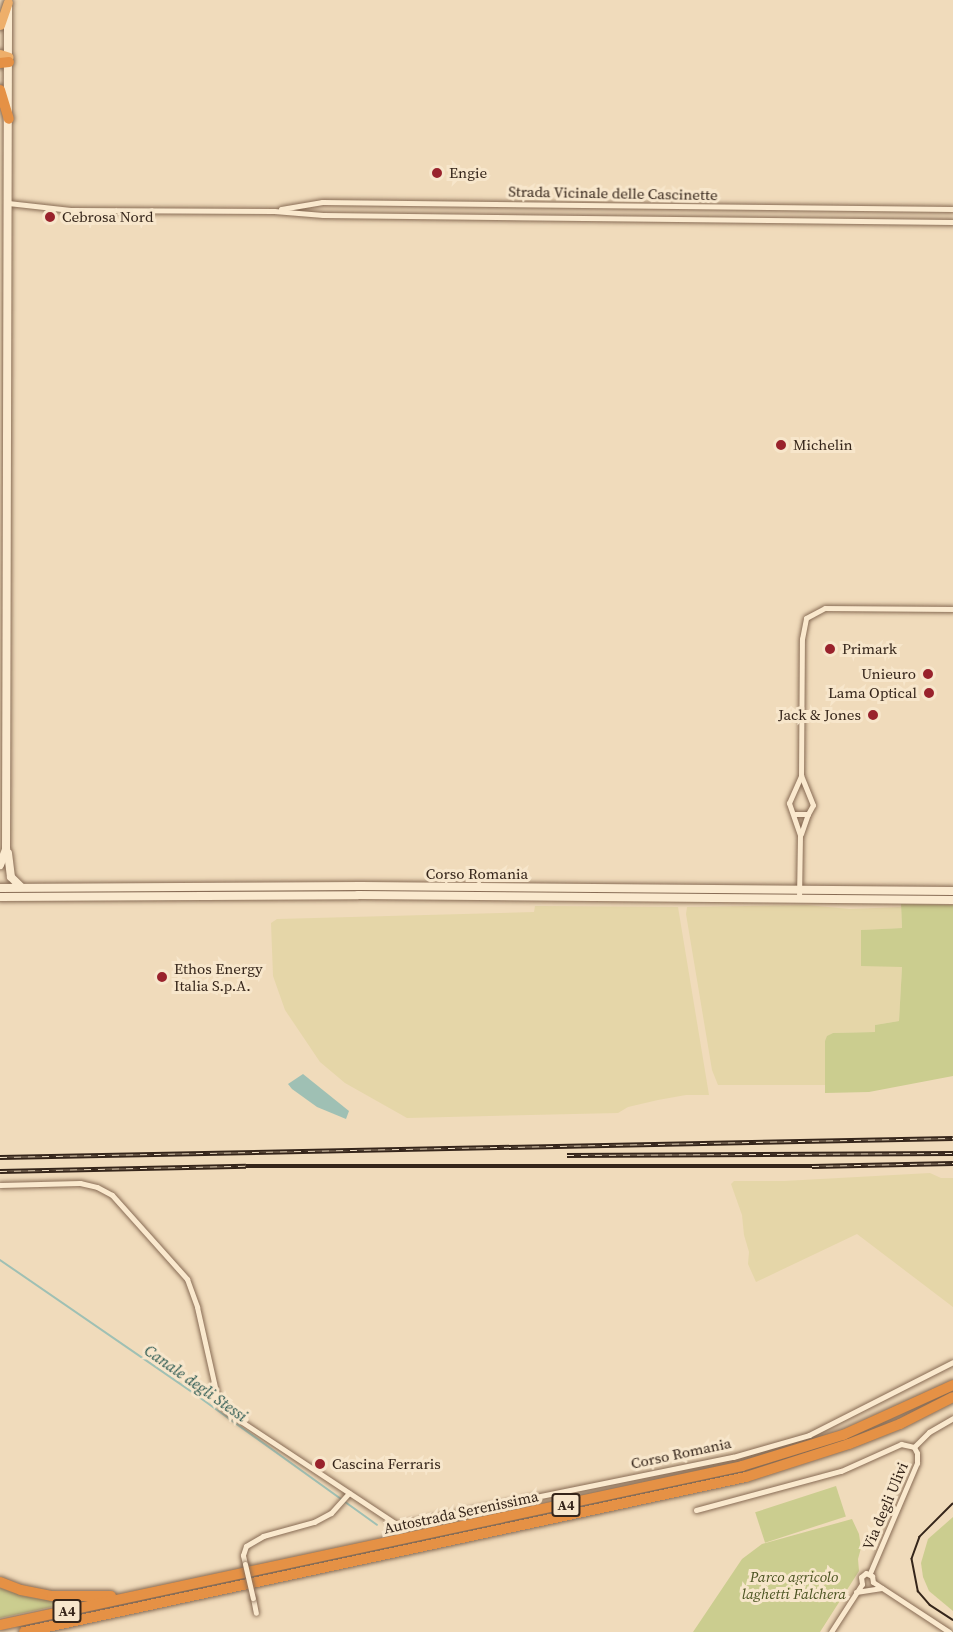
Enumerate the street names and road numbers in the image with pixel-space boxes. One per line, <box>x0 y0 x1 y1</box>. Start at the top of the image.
street label: Strada Vicinale delle Cascinette <box>508 182 718 204</box>
street label: Corso Romania <box>426 865 528 883</box>
street label: Corso Romania <box>629 1434 733 1472</box>
street label: Via degli Ulivi <box>859 1460 911 1552</box>
street label: Autostrada Serenissima <box>382 1487 540 1537</box>
road number: A4 <box>551 1494 581 1516</box>
road number: A4 <box>52 1600 82 1622</box>

